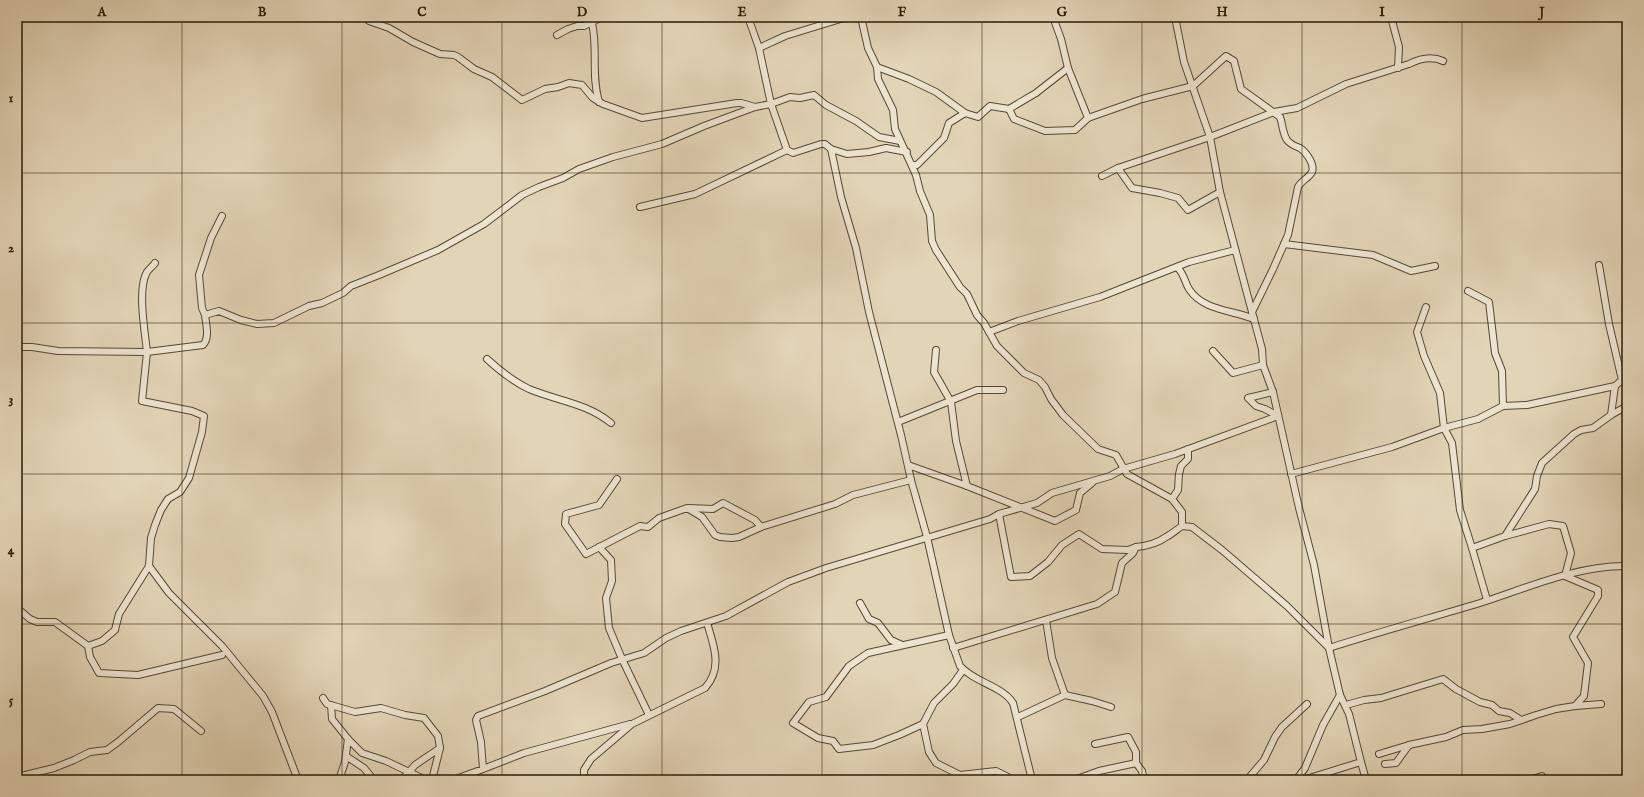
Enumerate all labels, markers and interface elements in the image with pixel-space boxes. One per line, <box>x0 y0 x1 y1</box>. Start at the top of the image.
text: A <box>97 4 108 21</box>
text: B <box>258 4 267 21</box>
text: C <box>417 4 427 21</box>
text: D <box>577 4 588 21</box>
text: E <box>737 4 747 21</box>
text: F <box>898 4 907 21</box>
text: G <box>1057 4 1068 21</box>
text: H <box>1216 4 1228 21</box>
text: I <box>1379 4 1385 21</box>
text: J <box>1537 4 1545 21</box>
text: 1 <box>9 90 14 107</box>
text: 2 <box>8 240 14 257</box>
text: 3 <box>9 391 14 408</box>
text: 4 <box>8 542 15 559</box>
text: 5 <box>9 692 14 709</box>

